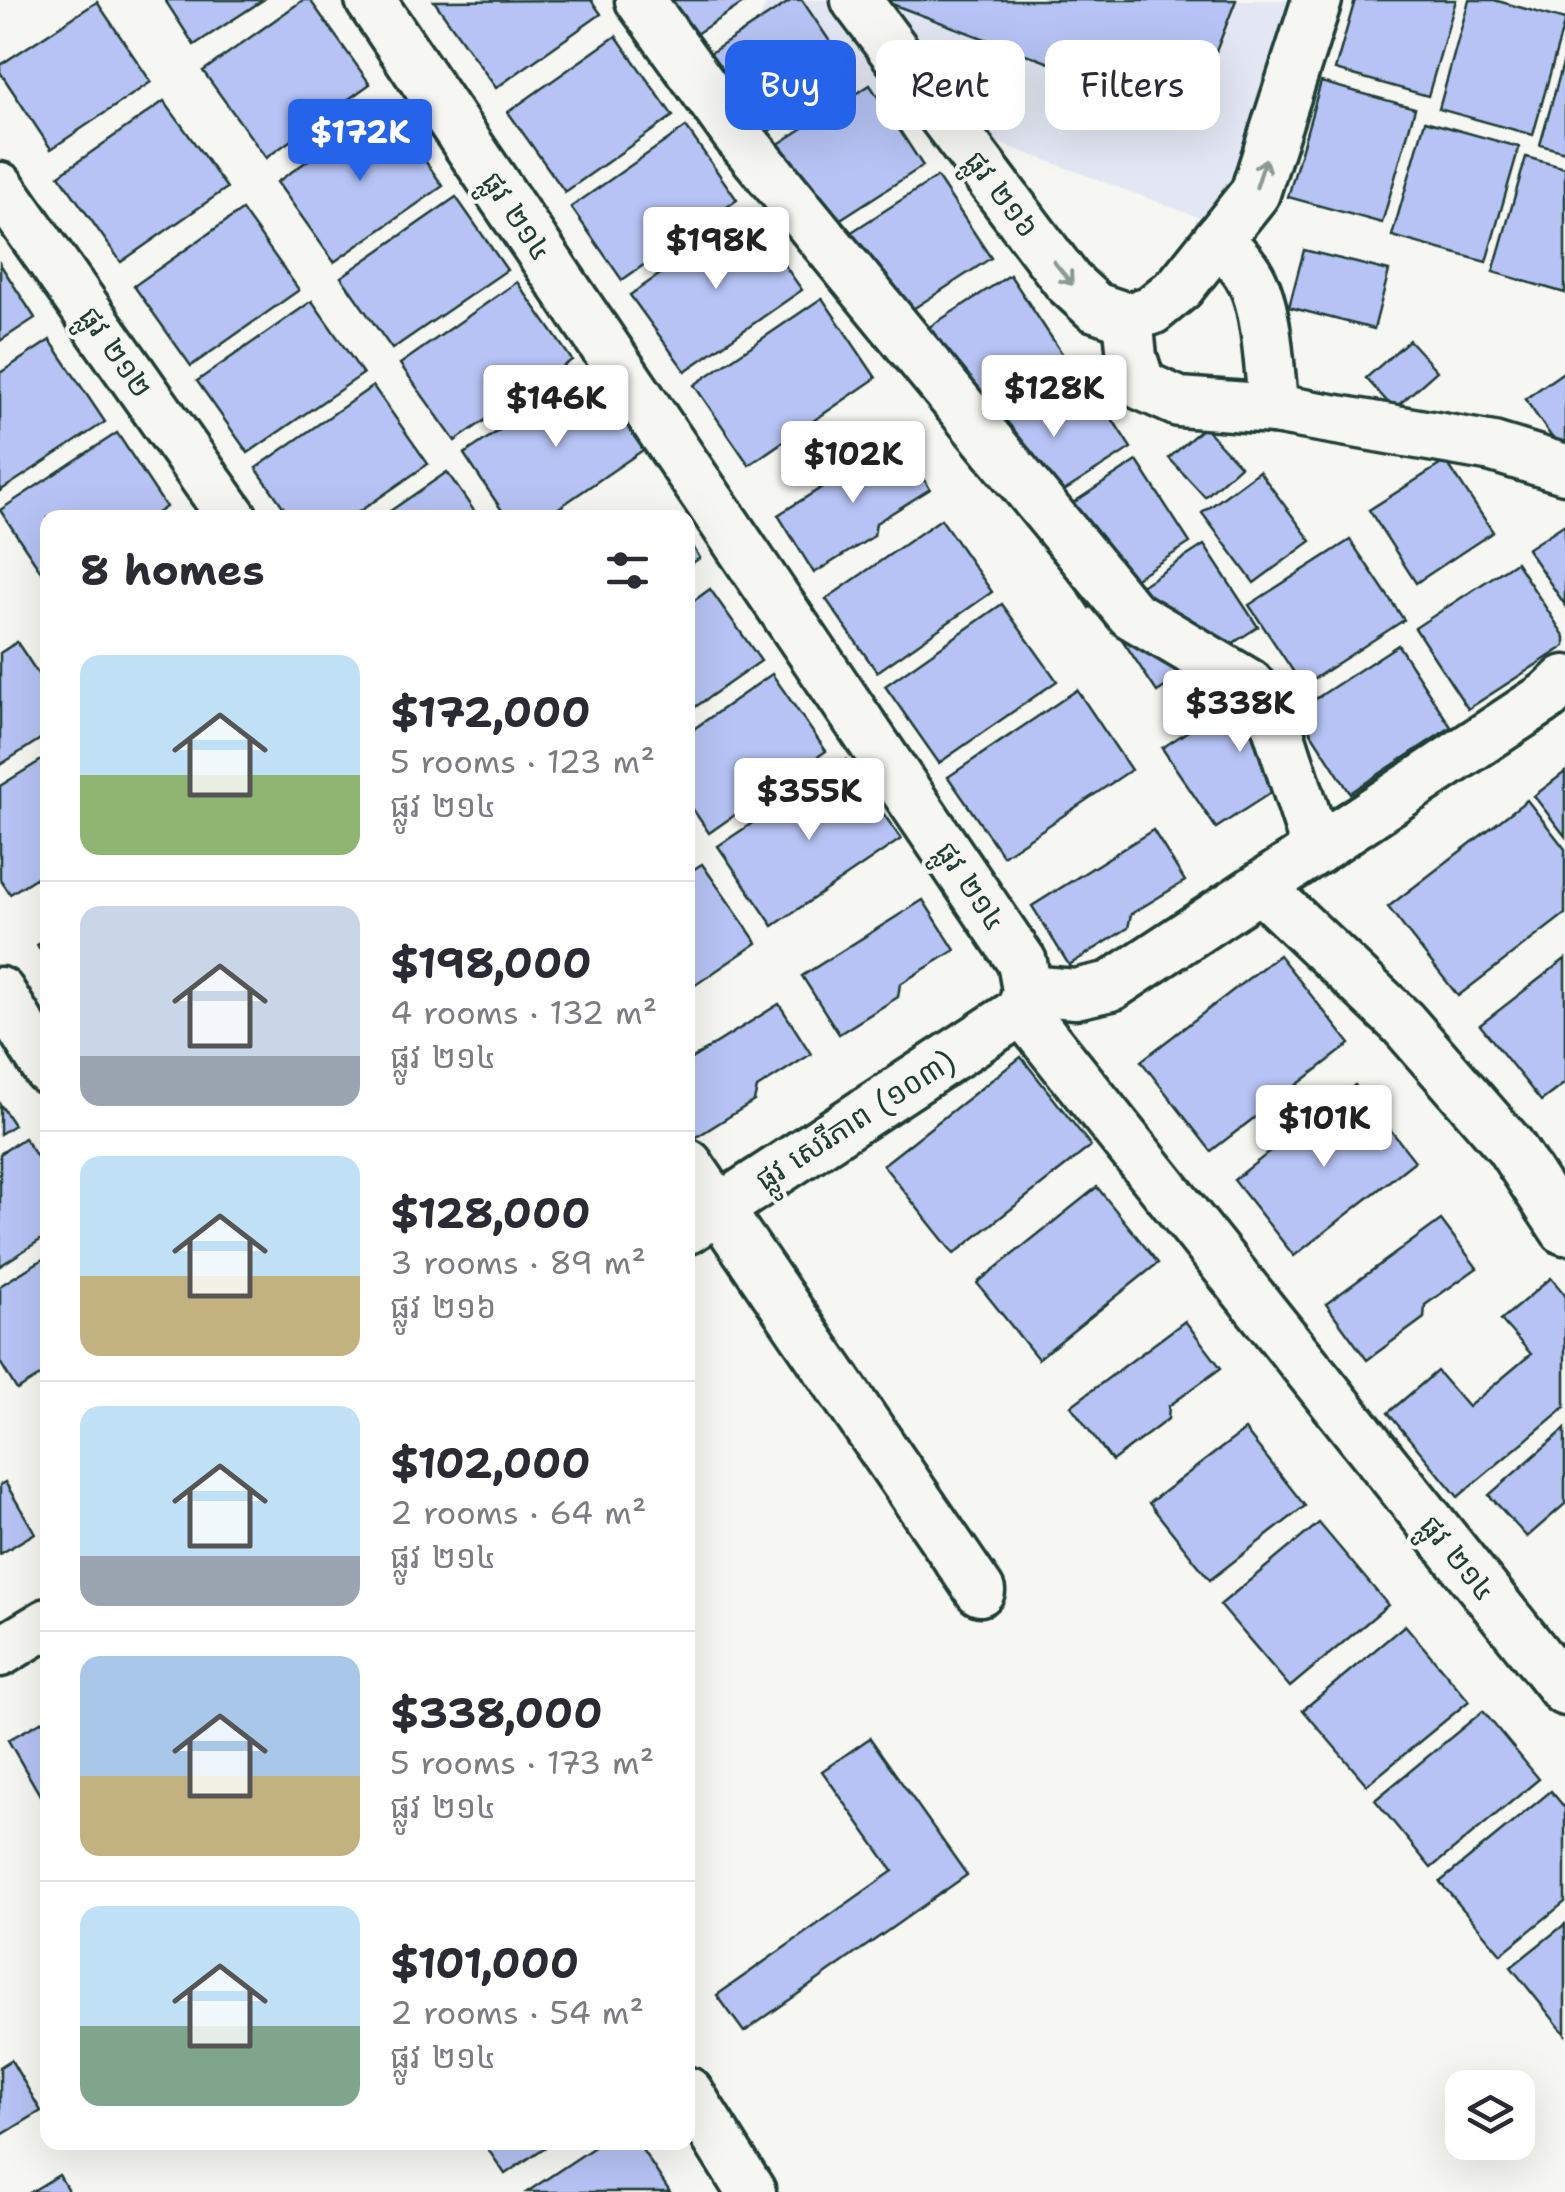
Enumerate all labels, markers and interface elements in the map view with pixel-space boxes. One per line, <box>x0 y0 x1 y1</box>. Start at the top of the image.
chip: Buy <box>725 40 856 130</box>
chip: Rent <box>876 40 1025 130</box>
chip: Filters <box>1045 40 1220 130</box>
pin: $172K <box>290 99 430 184</box>
text: $172K <box>310 110 410 153</box>
street label: ផ្លូវ ២១៦ <box>951 142 1048 250</box>
one-way arrow <box>1254 157 1272 189</box>
street label: ផ្លូវ ២១៤ <box>467 163 562 272</box>
pin: $198K <box>646 207 786 292</box>
text: $198K <box>665 218 767 261</box>
one-way arrow <box>1052 260 1074 286</box>
street label: ផ្លូវ ២១២ <box>65 298 162 409</box>
pin: $128K <box>984 355 1124 440</box>
pin: $146K <box>486 365 626 450</box>
text: $128K <box>1004 366 1104 409</box>
text: $146K <box>505 376 607 419</box>
pin: $102K <box>783 421 923 506</box>
text: $102K <box>803 432 903 475</box>
text: 8 homes <box>80 542 265 598</box>
icon: filters <box>600 543 655 598</box>
pin: $338K <box>1170 670 1310 755</box>
text: $338K <box>1185 681 1295 724</box>
text: $172,000 <box>390 684 591 740</box>
icon: home <box>160 695 280 815</box>
text: 5 rooms · 123 m² <box>390 740 655 783</box>
pin: $355K <box>739 758 879 843</box>
text: $355K <box>756 769 862 812</box>
text: ផ្លូវ ២១៤ <box>390 784 496 827</box>
street label: ផ្លូវ ២១៤ <box>921 833 1016 942</box>
text: $198,000 <box>390 935 592 991</box>
icon: home <box>160 946 280 1066</box>
text: 4 rooms · 132 m² <box>390 991 657 1034</box>
text: ផ្លូវ ២១៤ <box>390 1035 496 1078</box>
street label: ផ្លូវ សេរីភាព (១០៣) <box>747 1040 966 1205</box>
pin: $101K <box>1254 1085 1394 1170</box>
text: $101K <box>1278 1096 1370 1139</box>
text: $128,000 <box>390 1185 591 1241</box>
icon: home <box>160 1196 280 1316</box>
text: 3 rooms · 89 m² <box>390 1241 646 1284</box>
text: ផ្លូវ ២១៦ <box>390 1285 496 1328</box>
text: $102,000 <box>390 1435 591 1491</box>
icon: home <box>160 1446 280 1566</box>
text: 2 rooms · 64 m² <box>390 1491 646 1534</box>
street label: ផ្លូវ ២១៤ <box>1406 1506 1505 1613</box>
text: ផ្លូវ ២១៤ <box>390 1535 496 1578</box>
text: $338,000 <box>390 1685 603 1741</box>
icon: home <box>160 1696 280 1816</box>
text: 5 rooms · 173 m² <box>390 1741 654 1784</box>
text: ផ្លូវ ២១៤ <box>390 1785 496 1828</box>
text: $101,000 <box>390 1935 579 1991</box>
icon: home <box>160 1946 280 2066</box>
text: 2 rooms · 54 m² <box>390 1991 644 2034</box>
text: ផ្លូវ ២១៤ <box>390 2035 496 2078</box>
map controls <box>1445 2070 1535 2160</box>
button: layers <box>1445 2070 1535 2160</box>

